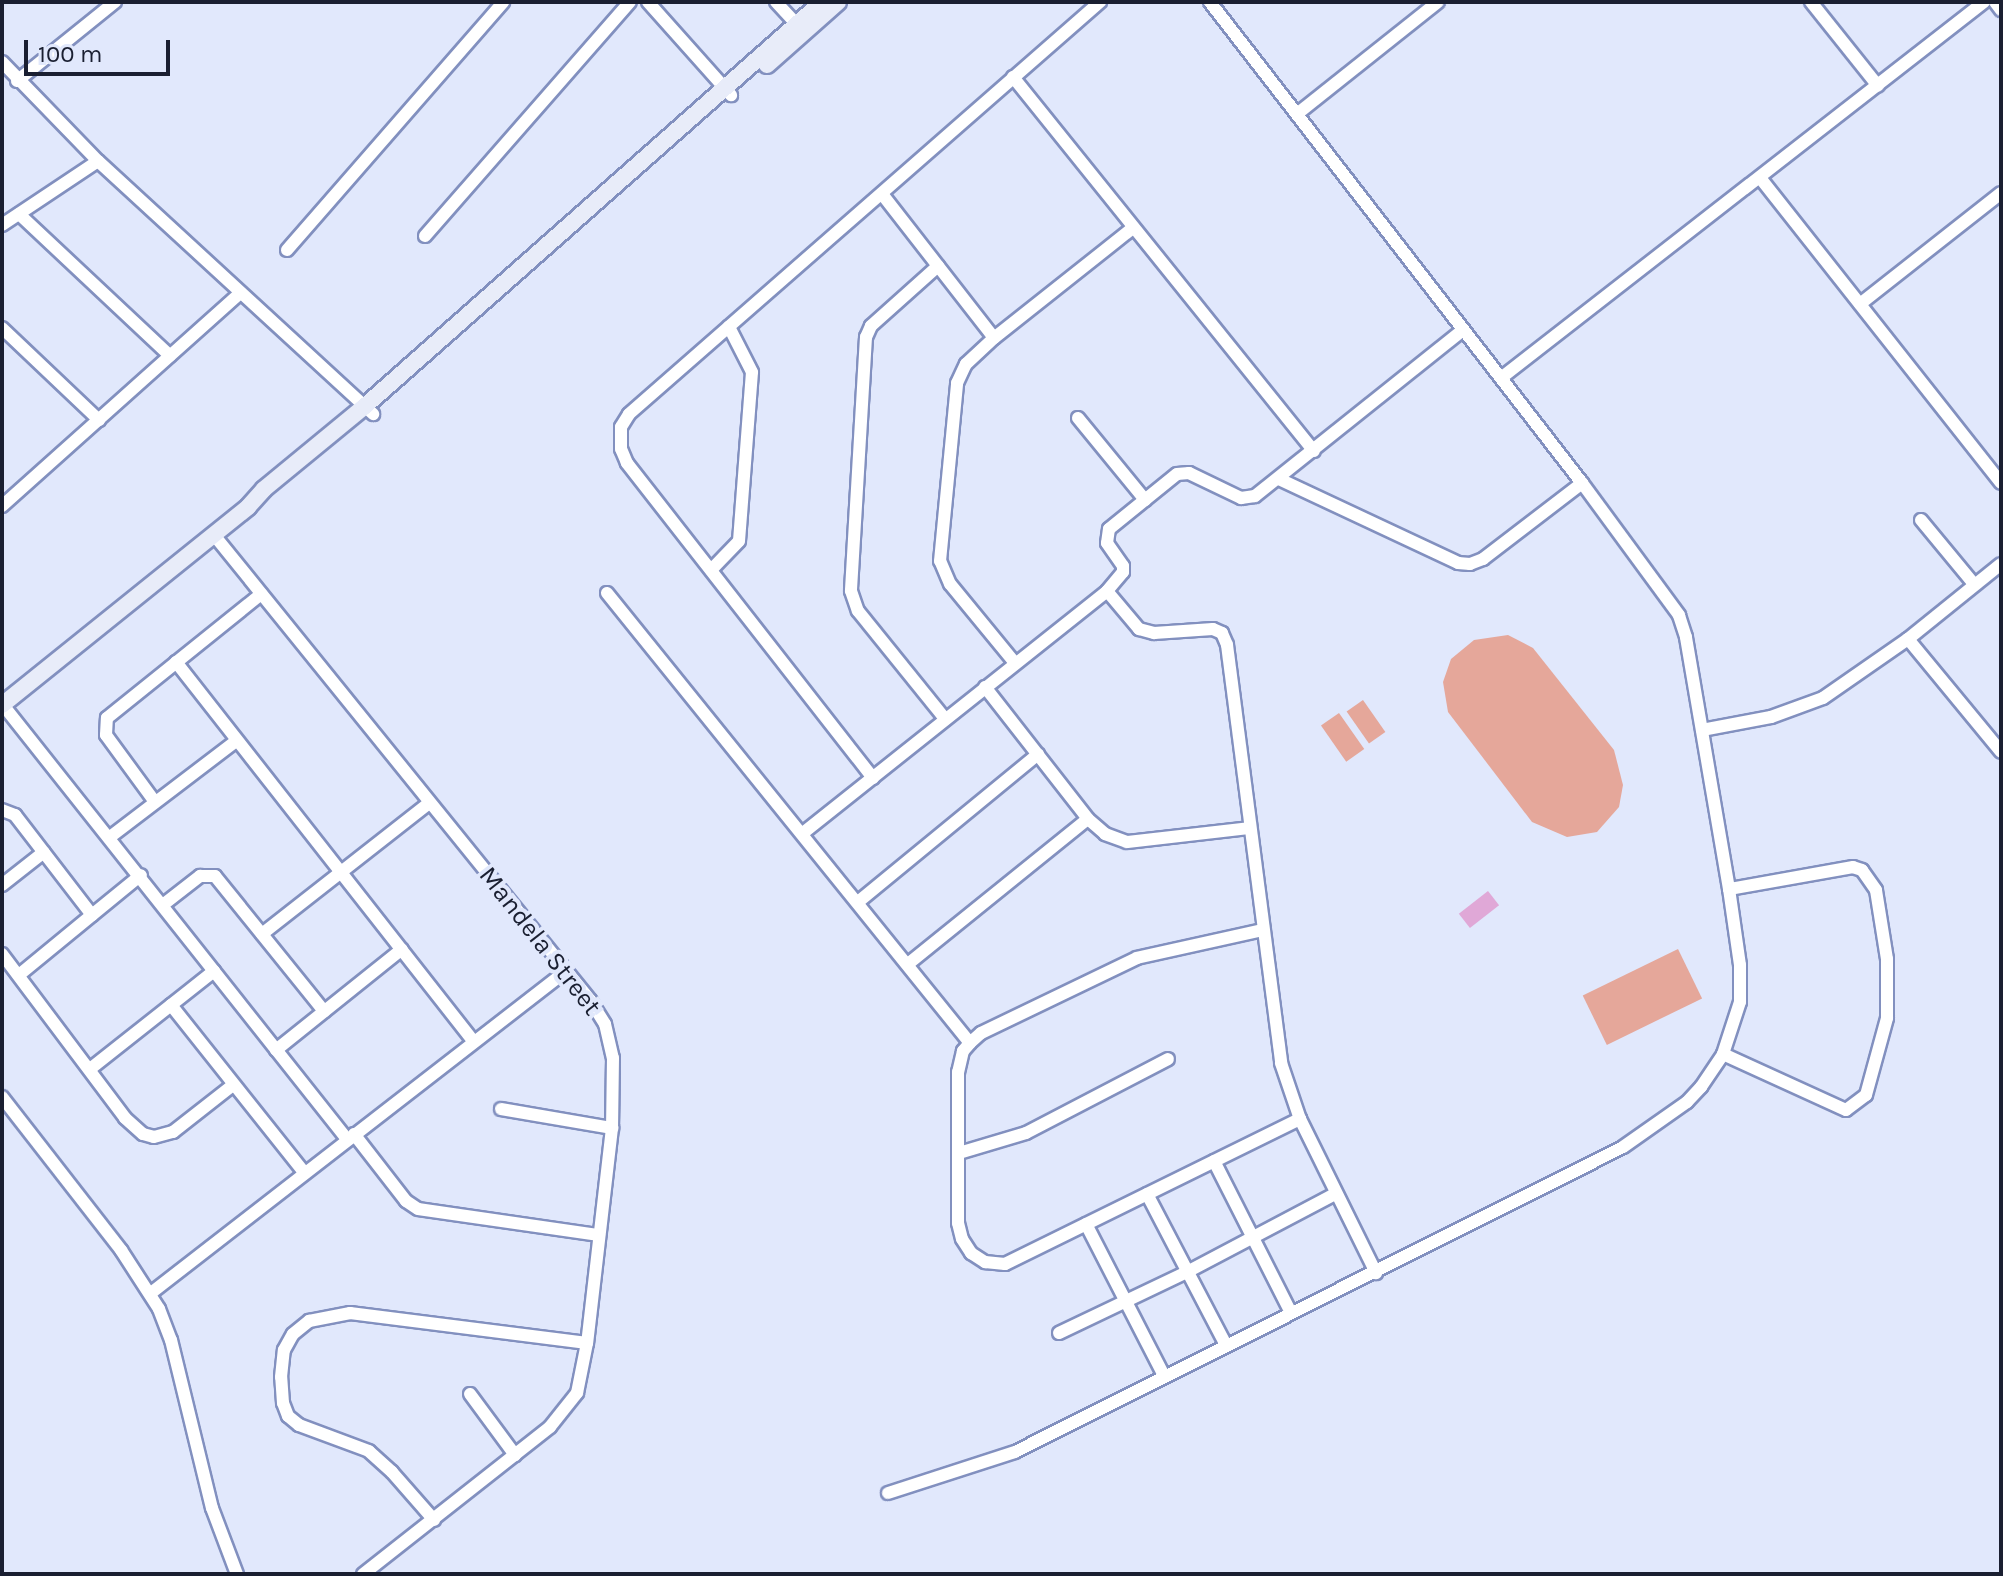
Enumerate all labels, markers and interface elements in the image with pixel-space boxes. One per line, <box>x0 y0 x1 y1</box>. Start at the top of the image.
scale bar <box>28 24 174 74</box>
text: 100 m <box>38 40 103 68</box>
street label: Mandela Street <box>472 861 608 1021</box>

